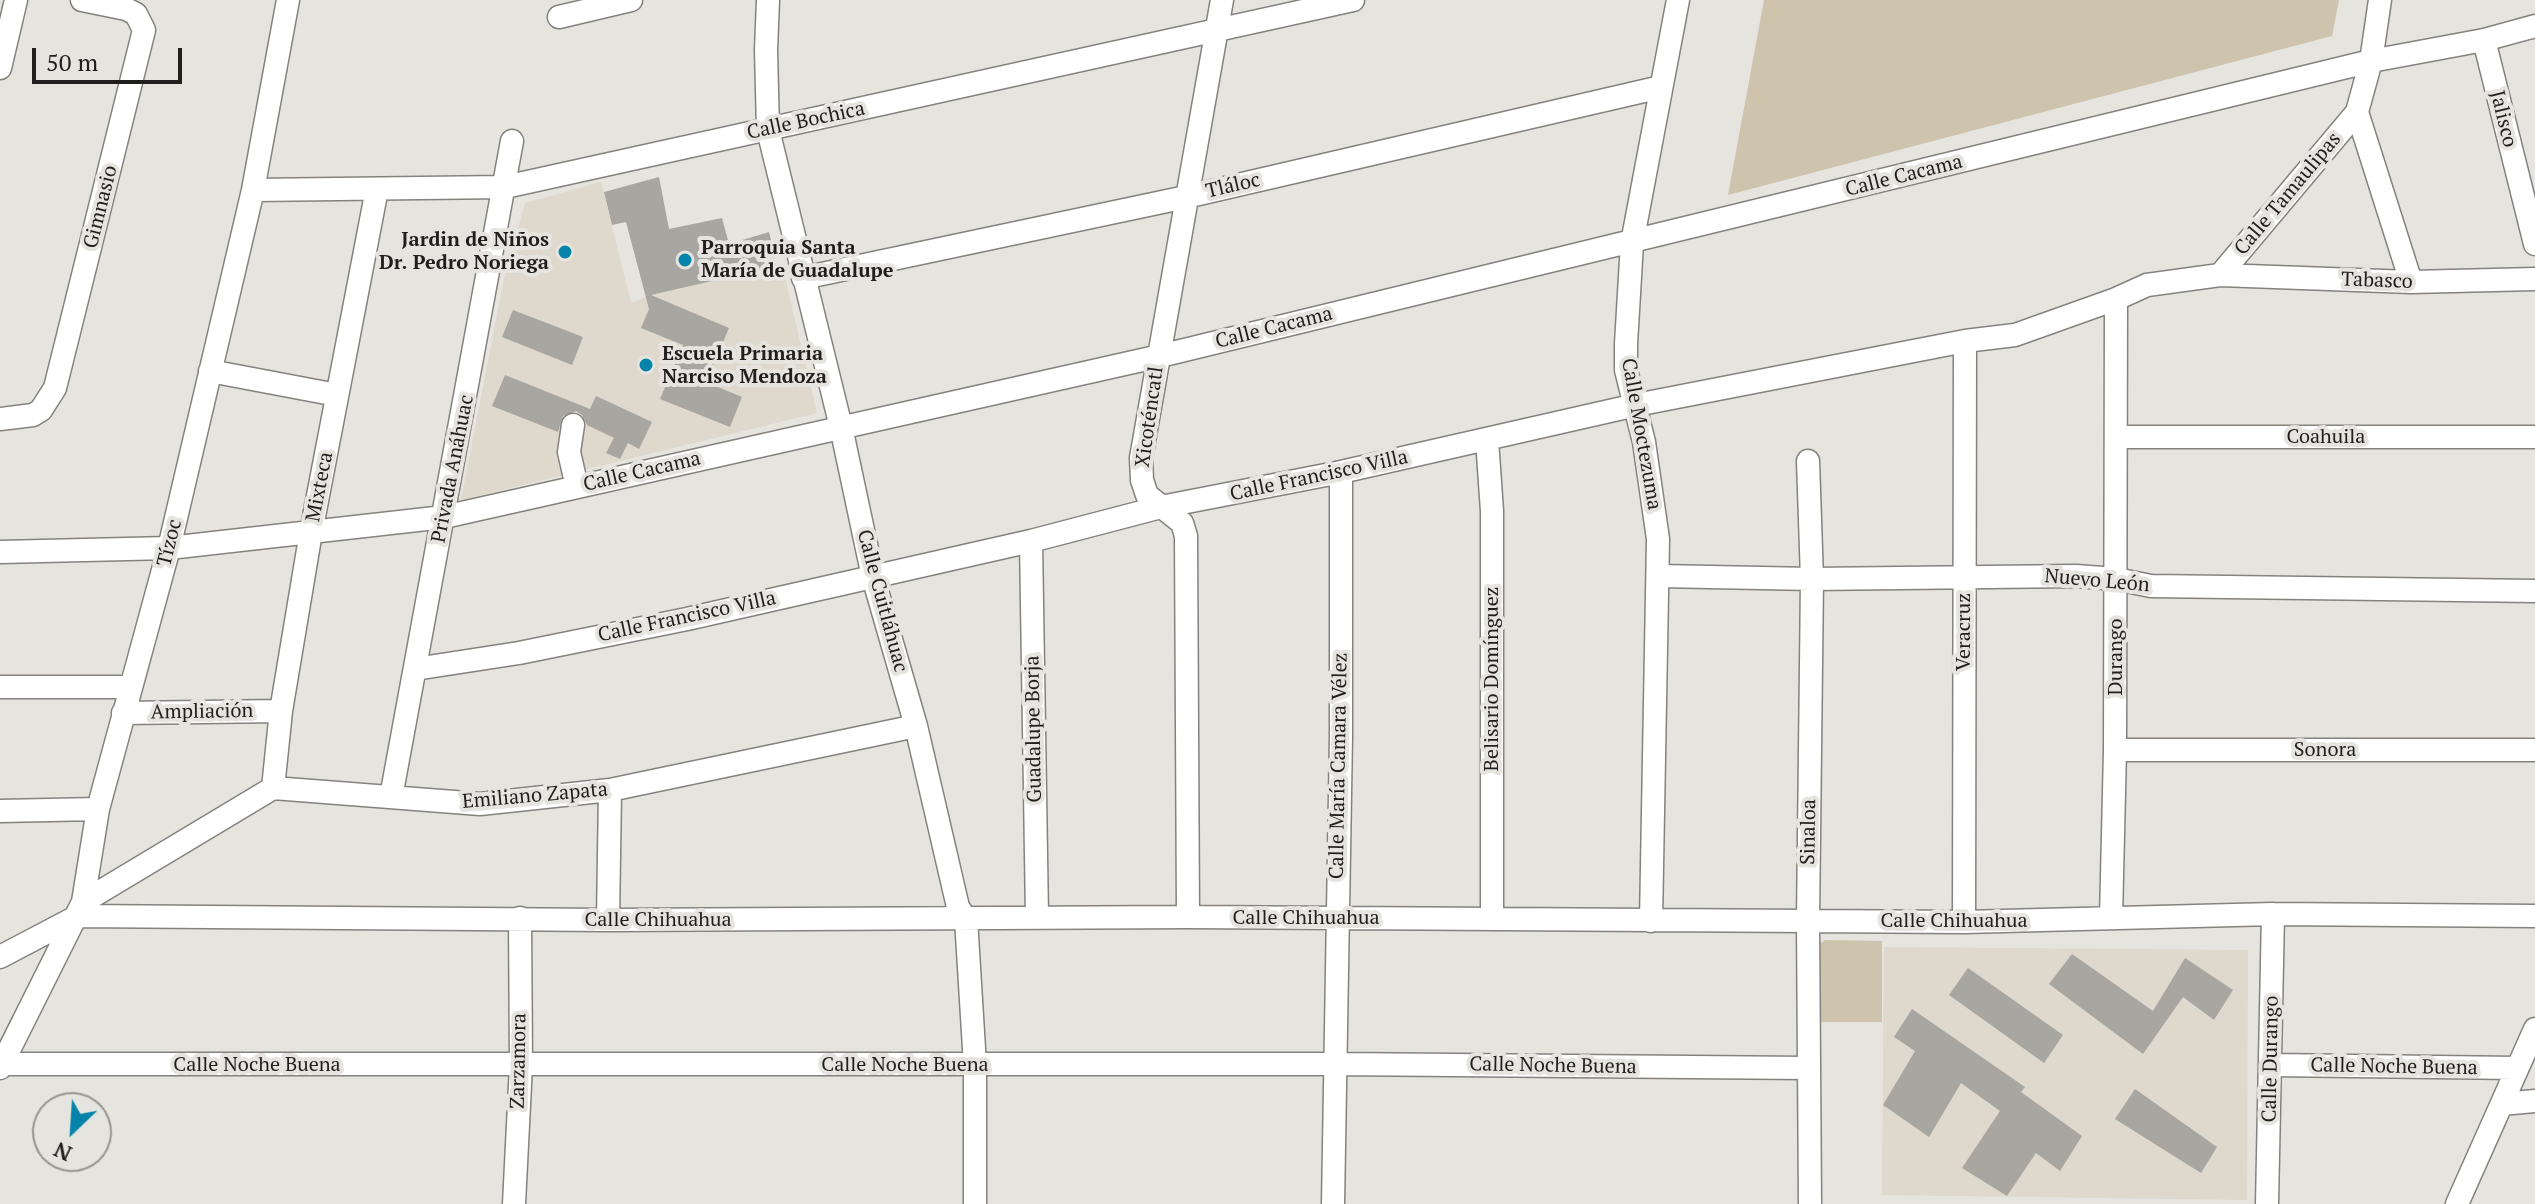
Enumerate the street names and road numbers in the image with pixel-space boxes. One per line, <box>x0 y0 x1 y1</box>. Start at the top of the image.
street label: Jalisco <box>2484 88 2522 150</box>
street label: Calle Bochica <box>745 97 867 145</box>
street label: Calle Tamaulipas <box>2230 128 2346 260</box>
street label: Calle Cacama <box>1843 150 1965 202</box>
street label: Gimnasio <box>79 163 123 251</box>
street label: Tláloc <box>1204 168 1262 204</box>
street label: Tabasco <box>2341 268 2413 294</box>
street label: Calle Cacama <box>1213 302 1335 354</box>
street label: Calle Moctezuma <box>1616 356 1666 512</box>
street label: Xicoténcatl <box>1131 365 1169 469</box>
street label: Privada Anáhuac <box>427 393 479 545</box>
street label: Coahuila <box>2287 425 2365 449</box>
street label: Calle Francisco Villa <box>1228 445 1410 507</box>
street label: Calle Cacama <box>581 447 703 497</box>
street label: Mixteca <box>301 450 339 524</box>
street label: Tízoc <box>153 517 187 569</box>
street label: Calle Cuitláhuac <box>851 527 913 675</box>
street label: Nuevo León <box>2043 564 2151 598</box>
street label: Calle Francisco Villa <box>596 586 778 648</box>
street label: Belisario Domínguez <box>1480 587 1504 771</box>
street label: Veracruz <box>1952 593 1976 671</box>
street label: Durango <box>2104 619 2128 695</box>
street label: Calle María Camara Vélez <box>1325 653 1353 879</box>
street label: Guadalupe Borja <box>1021 655 1047 803</box>
street label: Ampliación <box>150 699 254 725</box>
street label: Sonora <box>2294 738 2356 762</box>
street label: Emiliano Zapata <box>461 778 609 814</box>
street label: Sinaloa <box>1796 799 1822 865</box>
street label: Calle Chihuahua <box>1232 906 1380 930</box>
street label: Calle Chihuahua <box>584 908 732 932</box>
street label: Calle Chihuahua <box>1880 909 2028 933</box>
street label: Calle Durango <box>2258 995 2284 1123</box>
street label: Zarzamora <box>506 1013 532 1109</box>
street label: Calle Noche Buena <box>173 1053 341 1077</box>
street label: Calle Noche Buena <box>821 1053 989 1077</box>
street label: Calle Noche Buena <box>1469 1053 1637 1079</box>
street label: Calle Noche Buena <box>2310 1054 2478 1080</box>

